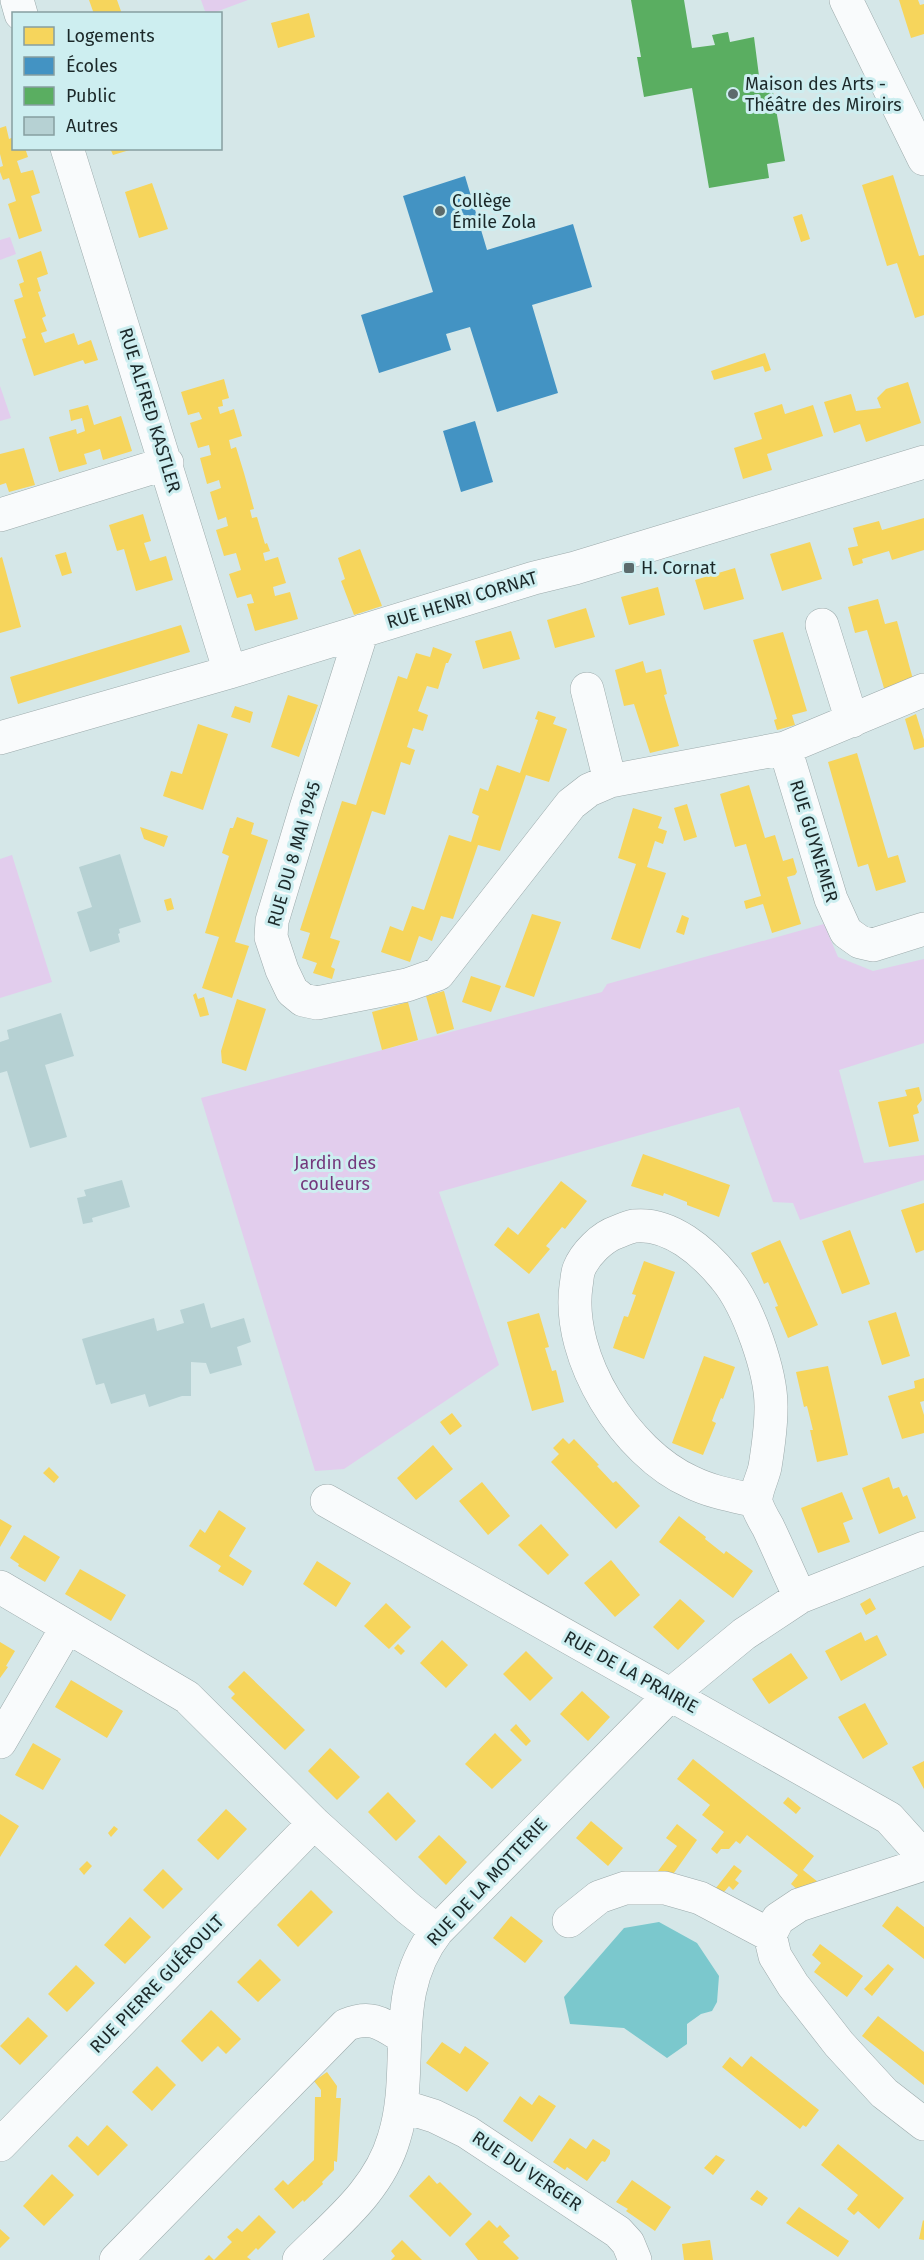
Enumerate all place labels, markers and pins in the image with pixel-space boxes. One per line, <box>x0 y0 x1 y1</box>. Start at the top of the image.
place label: Maison des Arts - Théâtre des Miroirs <box>745 73 902 116</box>
marker: Maison des Arts - Théâtre des Miroirs <box>726 87 740 101</box>
place label: Collège Émile Zola <box>452 190 536 233</box>
marker: Collège Émile Zola <box>433 204 447 218</box>
place label: H. Cornat <box>641 557 717 579</box>
marker: H. Cornat <box>622 561 636 575</box>

